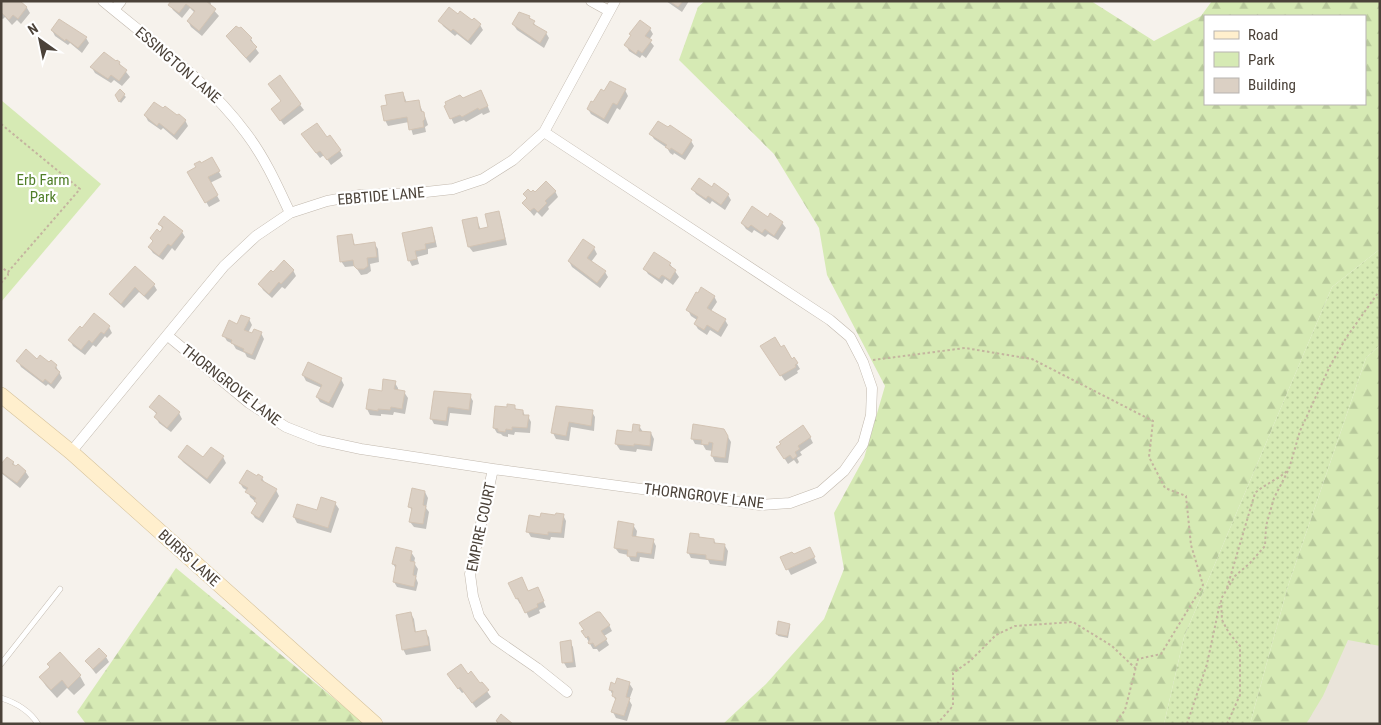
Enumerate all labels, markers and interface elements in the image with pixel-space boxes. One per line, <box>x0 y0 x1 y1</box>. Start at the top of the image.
north arrow <box>15 15 65 65</box>
legend <box>1204 15 1366 105</box>
text: N <box>25 20 41 38</box>
street label: ESSINGTON LANE <box>132 23 224 107</box>
text: Road <box>1248 26 1278 44</box>
text: Park <box>1248 51 1275 69</box>
text: Building <box>1248 76 1296 94</box>
park label: Erb Farm Park <box>17 171 69 206</box>
street label: EBBTIDE LANE <box>337 183 425 209</box>
street label: THORNGROVE LANE <box>178 341 284 429</box>
street label: THORNGROVE LANE <box>643 480 765 512</box>
street label: EMPIRE COURT <box>463 481 499 573</box>
street label: BURRS LANE <box>155 526 223 590</box>

